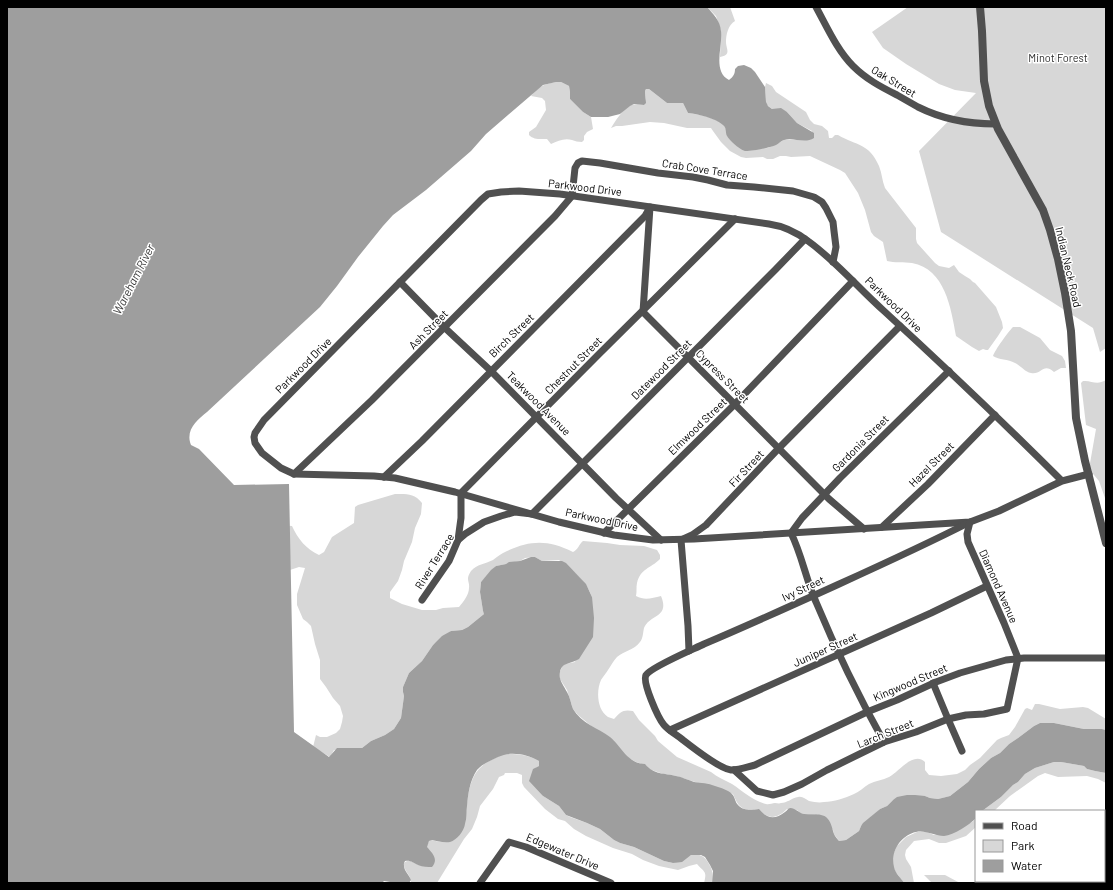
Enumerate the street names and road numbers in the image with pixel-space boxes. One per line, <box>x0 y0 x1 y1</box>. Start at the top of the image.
street label: Oak Street <box>869 63 919 99</box>
street label: Crab Cove Terrace <box>661 156 749 182</box>
street label: Parkwood Drive <box>547 176 623 198</box>
street label: Indian Neck Road <box>1053 225 1085 309</box>
street label: Parkwood Drive <box>863 274 925 334</box>
street label: Ash Street <box>406 307 450 351</box>
street label: Birch Street <box>486 310 536 360</box>
street label: Parkwood Drive <box>272 334 334 396</box>
street label: Chestnut Street <box>542 334 604 396</box>
street label: Datewood Street <box>628 336 694 402</box>
street label: Cypress Street <box>694 347 752 405</box>
street label: Teakwood Avenue <box>504 368 574 438</box>
street label: Elmwood Street <box>665 395 729 457</box>
street label: Gardonia Street <box>829 412 891 474</box>
street label: Hazel Street <box>906 439 956 489</box>
street label: Fir Street <box>726 447 766 489</box>
street label: Parkwood Drive <box>564 505 640 533</box>
street label: River Terrace <box>412 531 456 591</box>
street label: Diamond Avenue <box>977 547 1021 625</box>
street label: Ivy Street <box>780 573 826 603</box>
street label: Juniper Street <box>791 629 859 669</box>
street label: Kingwood Street <box>871 661 949 703</box>
street label: Larch Street <box>855 716 915 750</box>
street label: Edgewater Drive <box>525 830 602 872</box>

